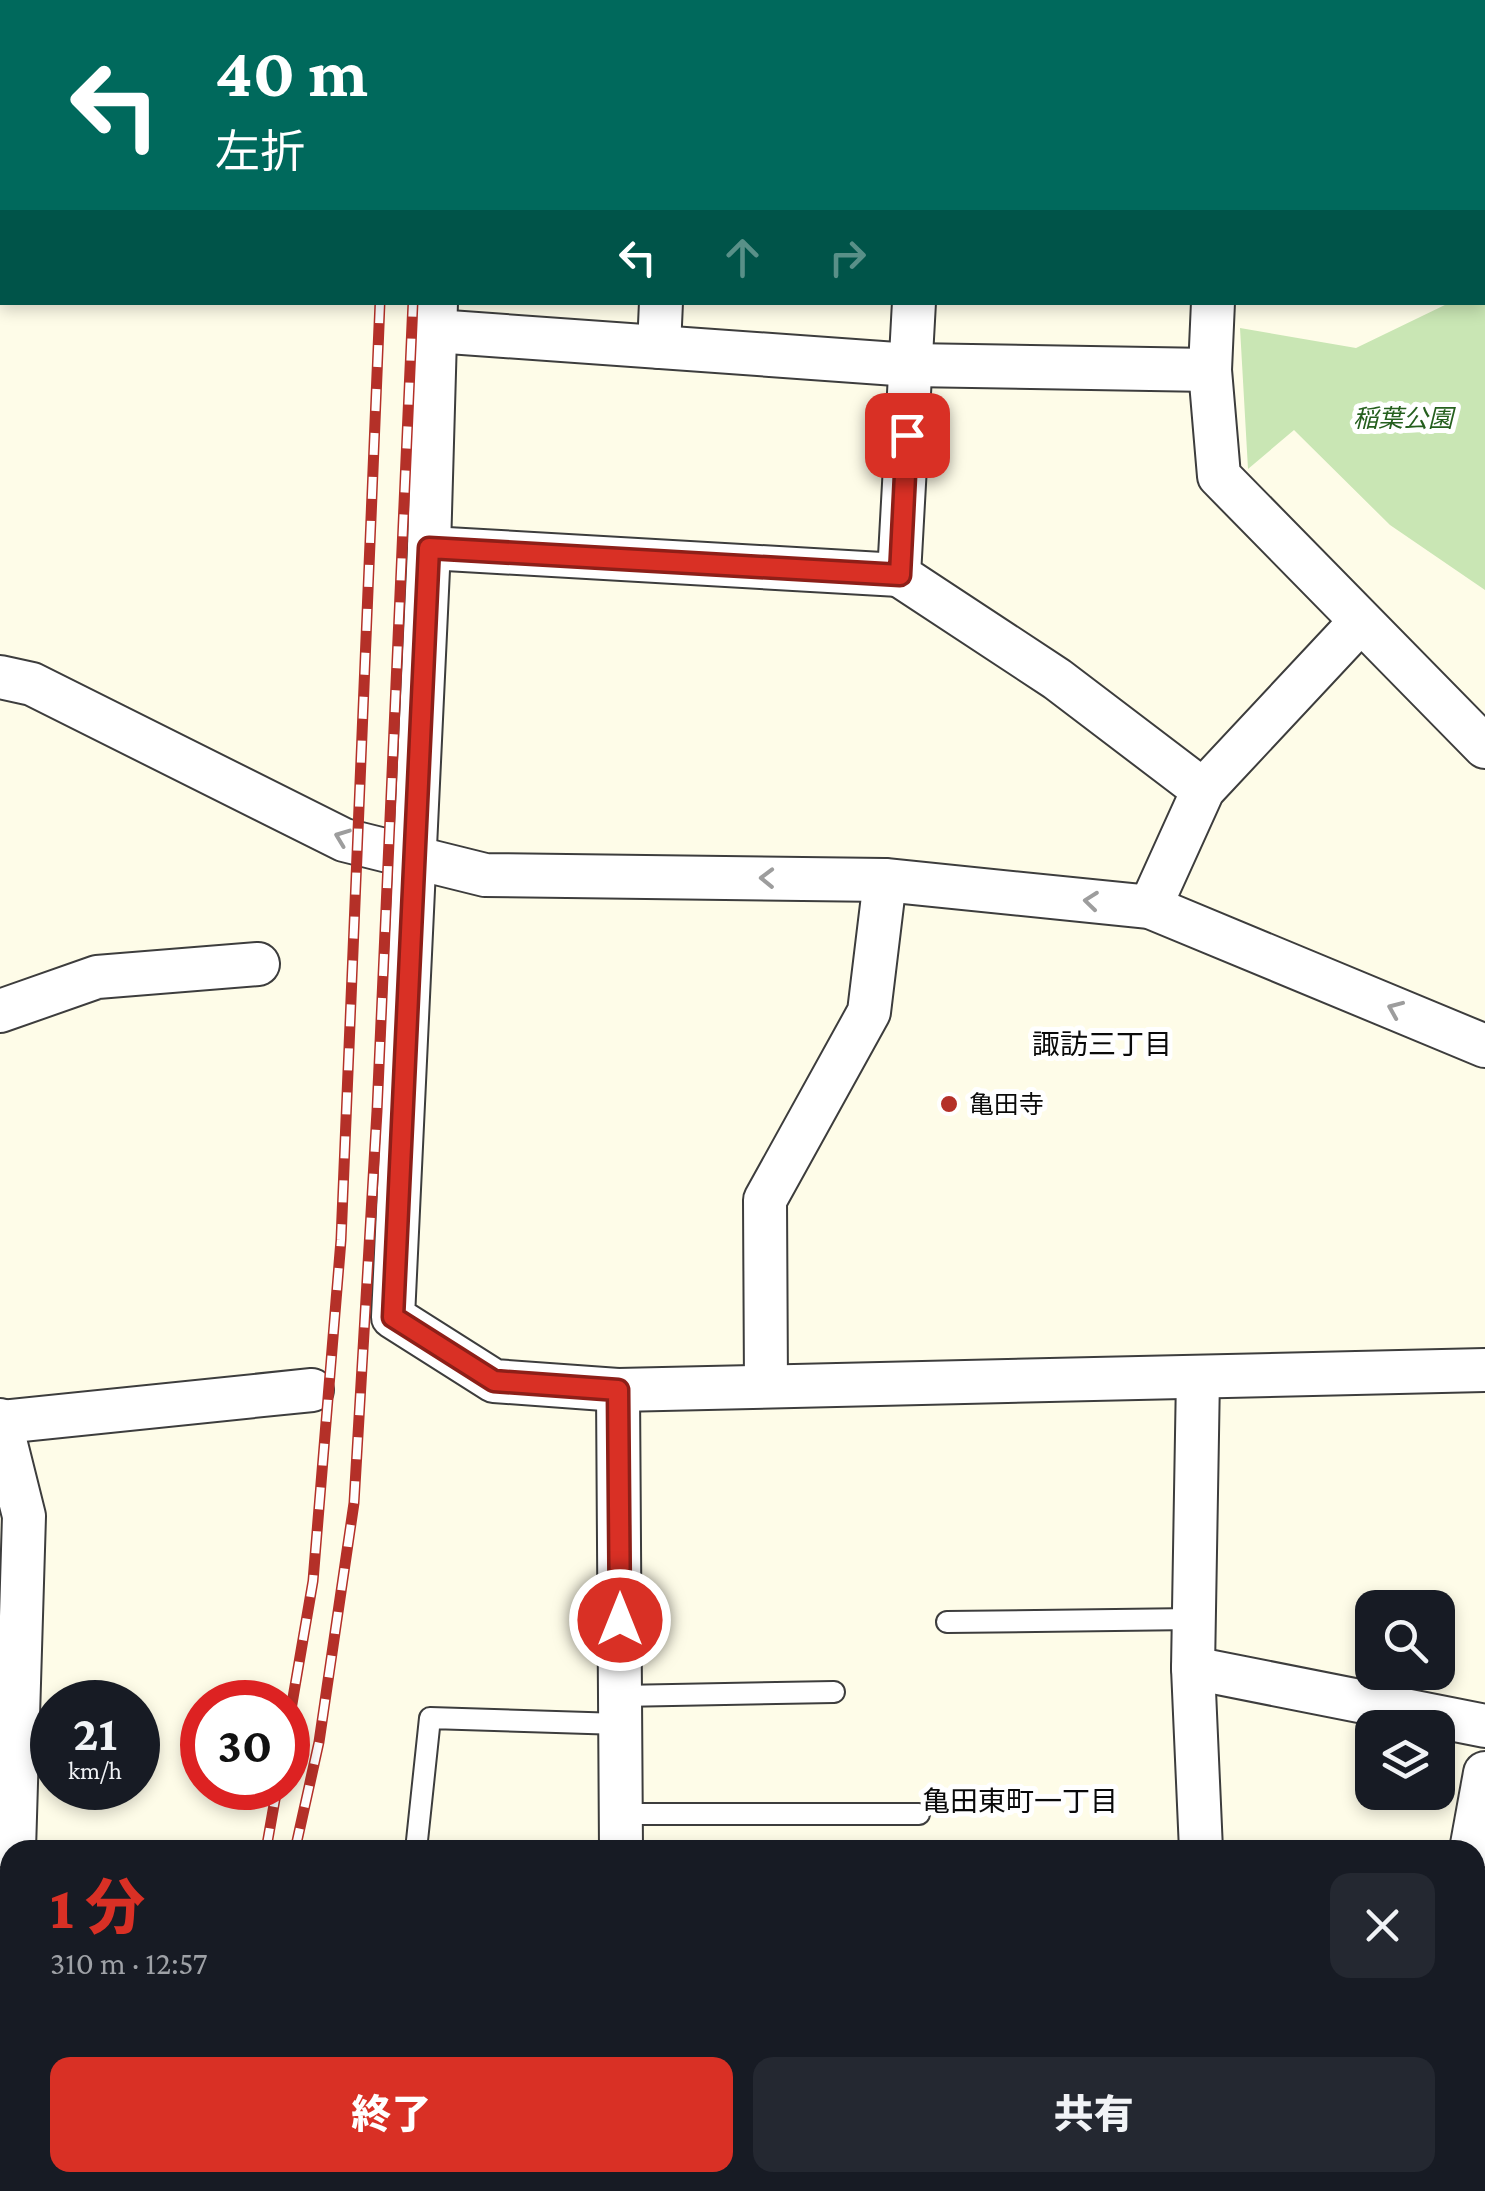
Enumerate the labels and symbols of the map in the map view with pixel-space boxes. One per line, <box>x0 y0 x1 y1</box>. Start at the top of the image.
pin <box>865 393 950 478</box>
park label: 稲葉公園 <box>1353 405 1456 432</box>
one-way arrow <box>334 829 352 849</box>
one-way arrow <box>758 868 774 889</box>
one-way arrow <box>1082 890 1098 912</box>
one-way arrow <box>1387 1000 1405 1020</box>
district label: 諏訪三丁目 <box>1032 1029 1172 1060</box>
place label: 亀田寺 <box>969 1091 1044 1118</box>
marker: 亀田寺 <box>938 1093 960 1115</box>
position arrow <box>568 1568 672 1672</box>
speed limit sign: 30 <box>180 1680 310 1810</box>
district label: 亀田東町一丁目 <box>922 1786 1118 1817</box>

